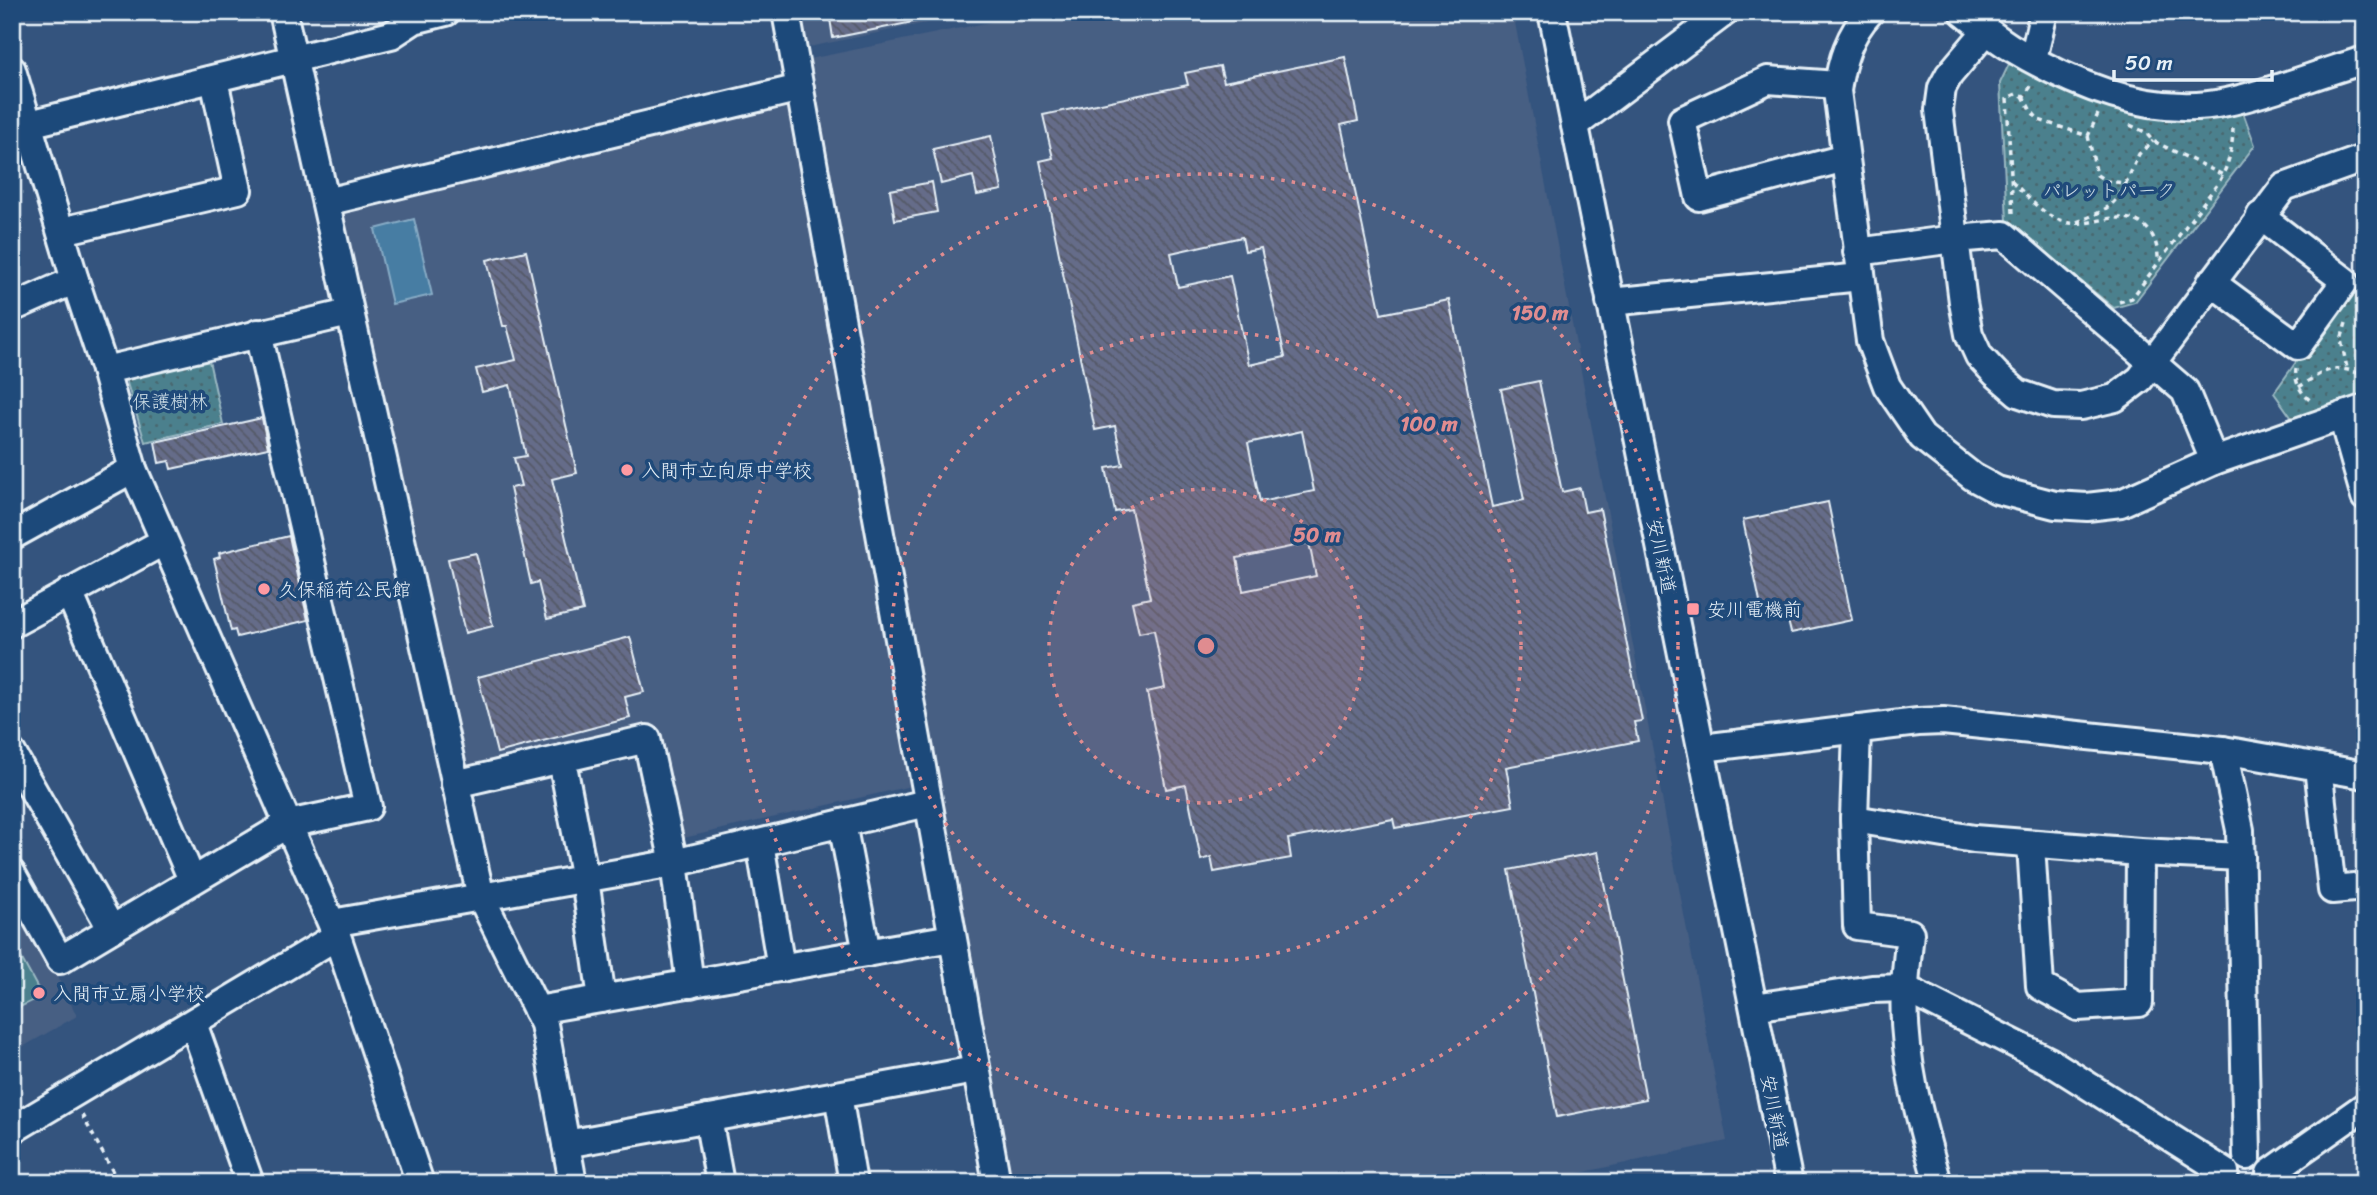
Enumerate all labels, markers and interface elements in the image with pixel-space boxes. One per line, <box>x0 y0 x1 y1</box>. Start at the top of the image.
scale bar <box>2114 38 2272 82</box>
text: 50 m <box>2125 44 2173 82</box>
park label: パレットパーク <box>2042 174 2176 207</box>
text: 150 m <box>1512 294 1569 332</box>
park label: 保護樹林 <box>132 385 208 418</box>
text: 100 m <box>1400 405 1458 443</box>
place label: 入間市立向原中学校 <box>641 454 812 487</box>
marker: 入間市立向原中学校 <box>619 462 635 478</box>
street label: 安川新道 <box>1637 515 1686 597</box>
text: 50 m <box>1293 516 1342 554</box>
place label: 久保稲荷公民館 <box>278 573 411 606</box>
marker: 久保稲荷公民館 <box>256 581 272 597</box>
place label: 安川電機前 <box>1707 593 1802 626</box>
marker: 安川電機前 <box>1685 601 1701 617</box>
centre of rings <box>1194 634 1218 658</box>
place label: 入間市立扇小学校 <box>53 977 205 1010</box>
marker: 入間市立扇小学校 <box>31 985 47 1001</box>
street label: 安川新道 <box>1751 1072 1798 1153</box>

